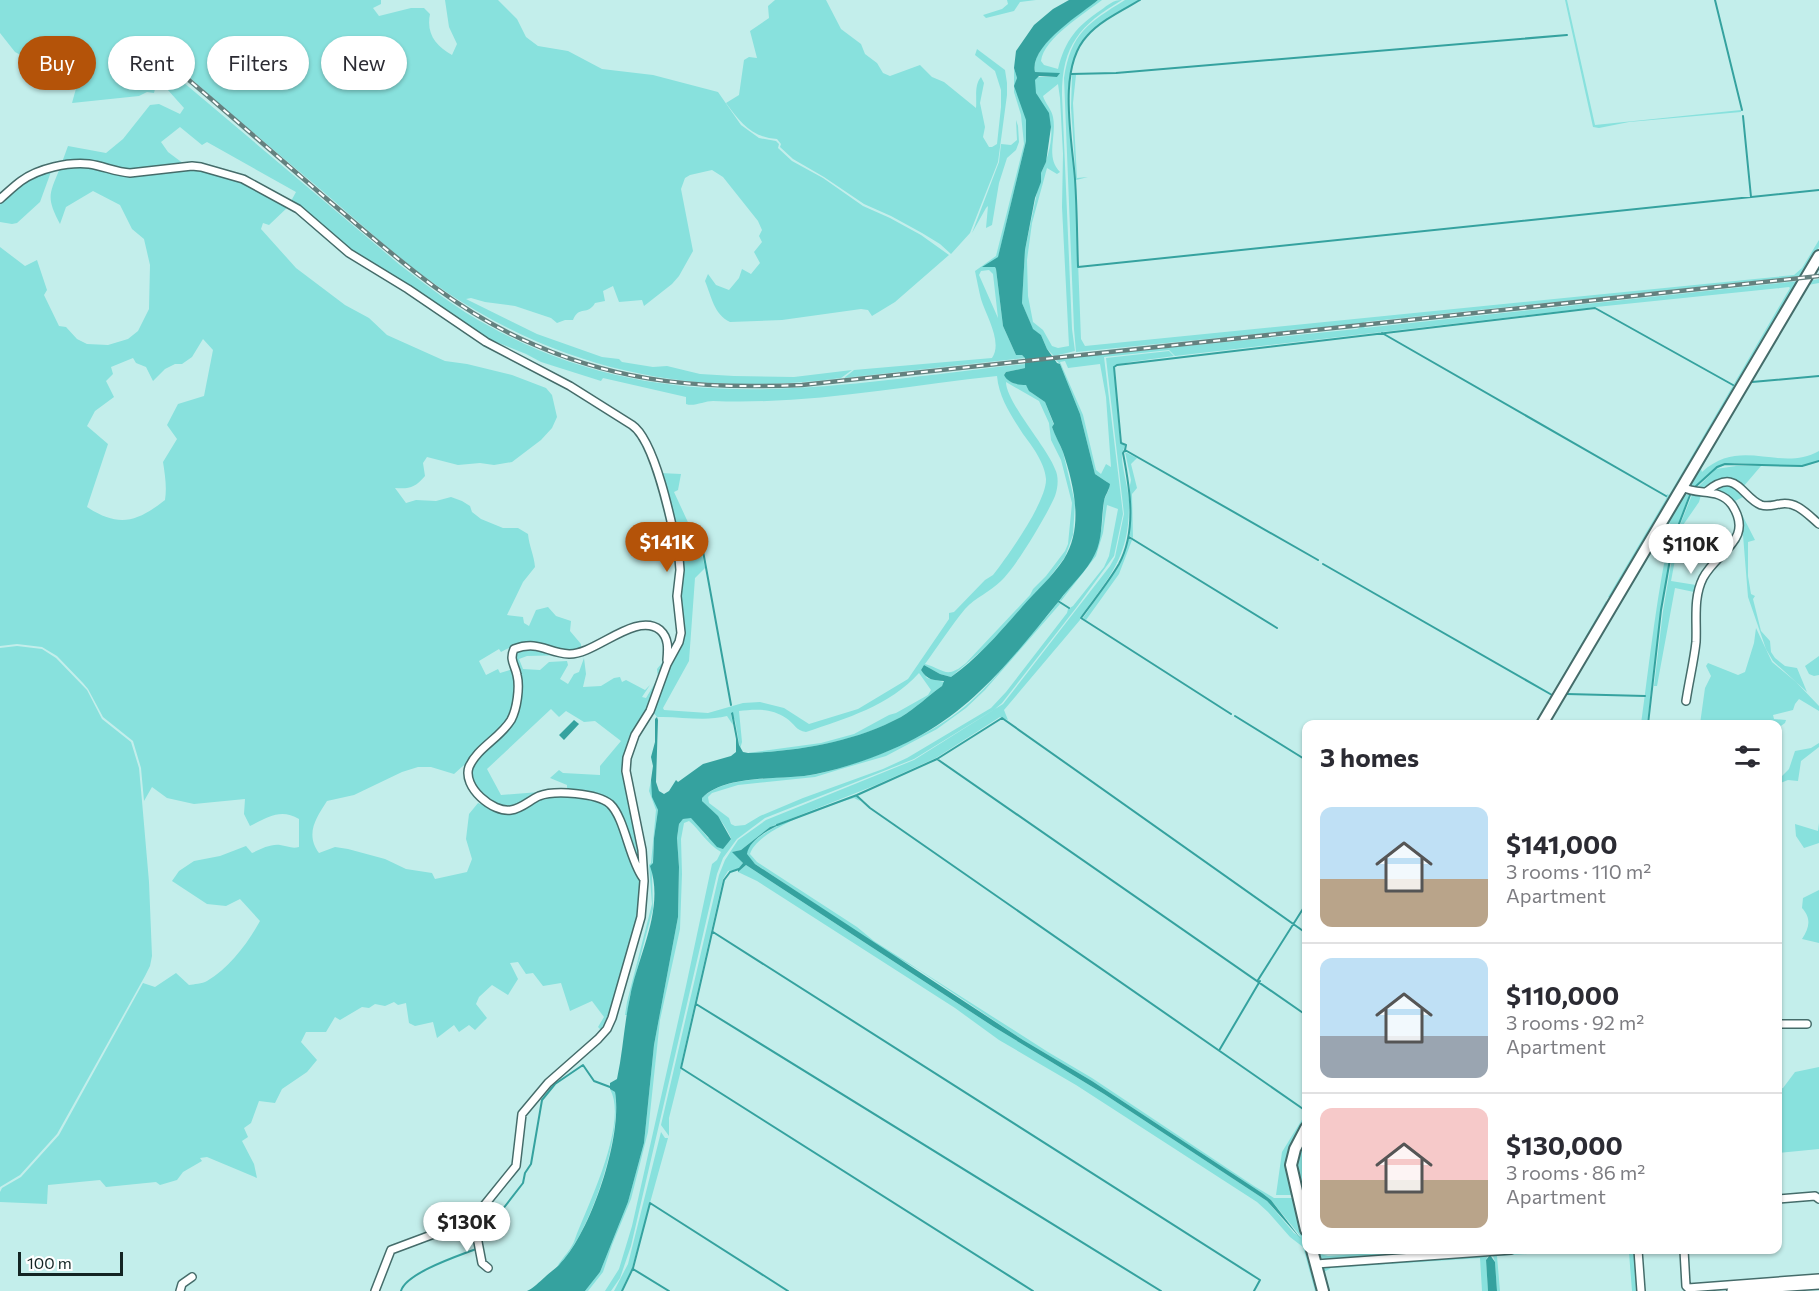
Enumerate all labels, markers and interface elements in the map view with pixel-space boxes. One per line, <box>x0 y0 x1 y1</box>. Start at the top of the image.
chip: Buy <box>18 36 96 90</box>
chip: Rent <box>108 36 195 90</box>
chip: Filters <box>207 36 309 90</box>
chip: New <box>321 36 407 90</box>
pin: $141K <box>625 522 709 573</box>
pin: $110K <box>1649 524 1733 575</box>
text: $141K <box>639 529 695 553</box>
text: $110K <box>1663 531 1719 555</box>
icon: filters <box>1731 740 1764 773</box>
text: 3 homes <box>1320 741 1419 772</box>
text: $141,000 <box>1506 828 1618 859</box>
icon: home <box>1368 831 1440 903</box>
text: 3 rooms · 110 m² <box>1506 859 1651 883</box>
text: Apartment <box>1506 883 1606 907</box>
text: $110,000 <box>1506 979 1619 1010</box>
icon: home <box>1368 982 1440 1054</box>
text: 3 rooms · 92 m² <box>1506 1010 1644 1034</box>
text: Apartment <box>1506 1034 1606 1058</box>
text: $130,000 <box>1506 1129 1623 1160</box>
icon: home <box>1368 1132 1440 1204</box>
text: 3 rooms · 86 m² <box>1506 1160 1645 1184</box>
text: Apartment <box>1506 1184 1606 1208</box>
pin: $130K <box>425 1202 509 1253</box>
text: $130K <box>437 1209 497 1233</box>
scale bar <box>18 1249 123 1276</box>
text: 100 m <box>27 1253 72 1272</box>

